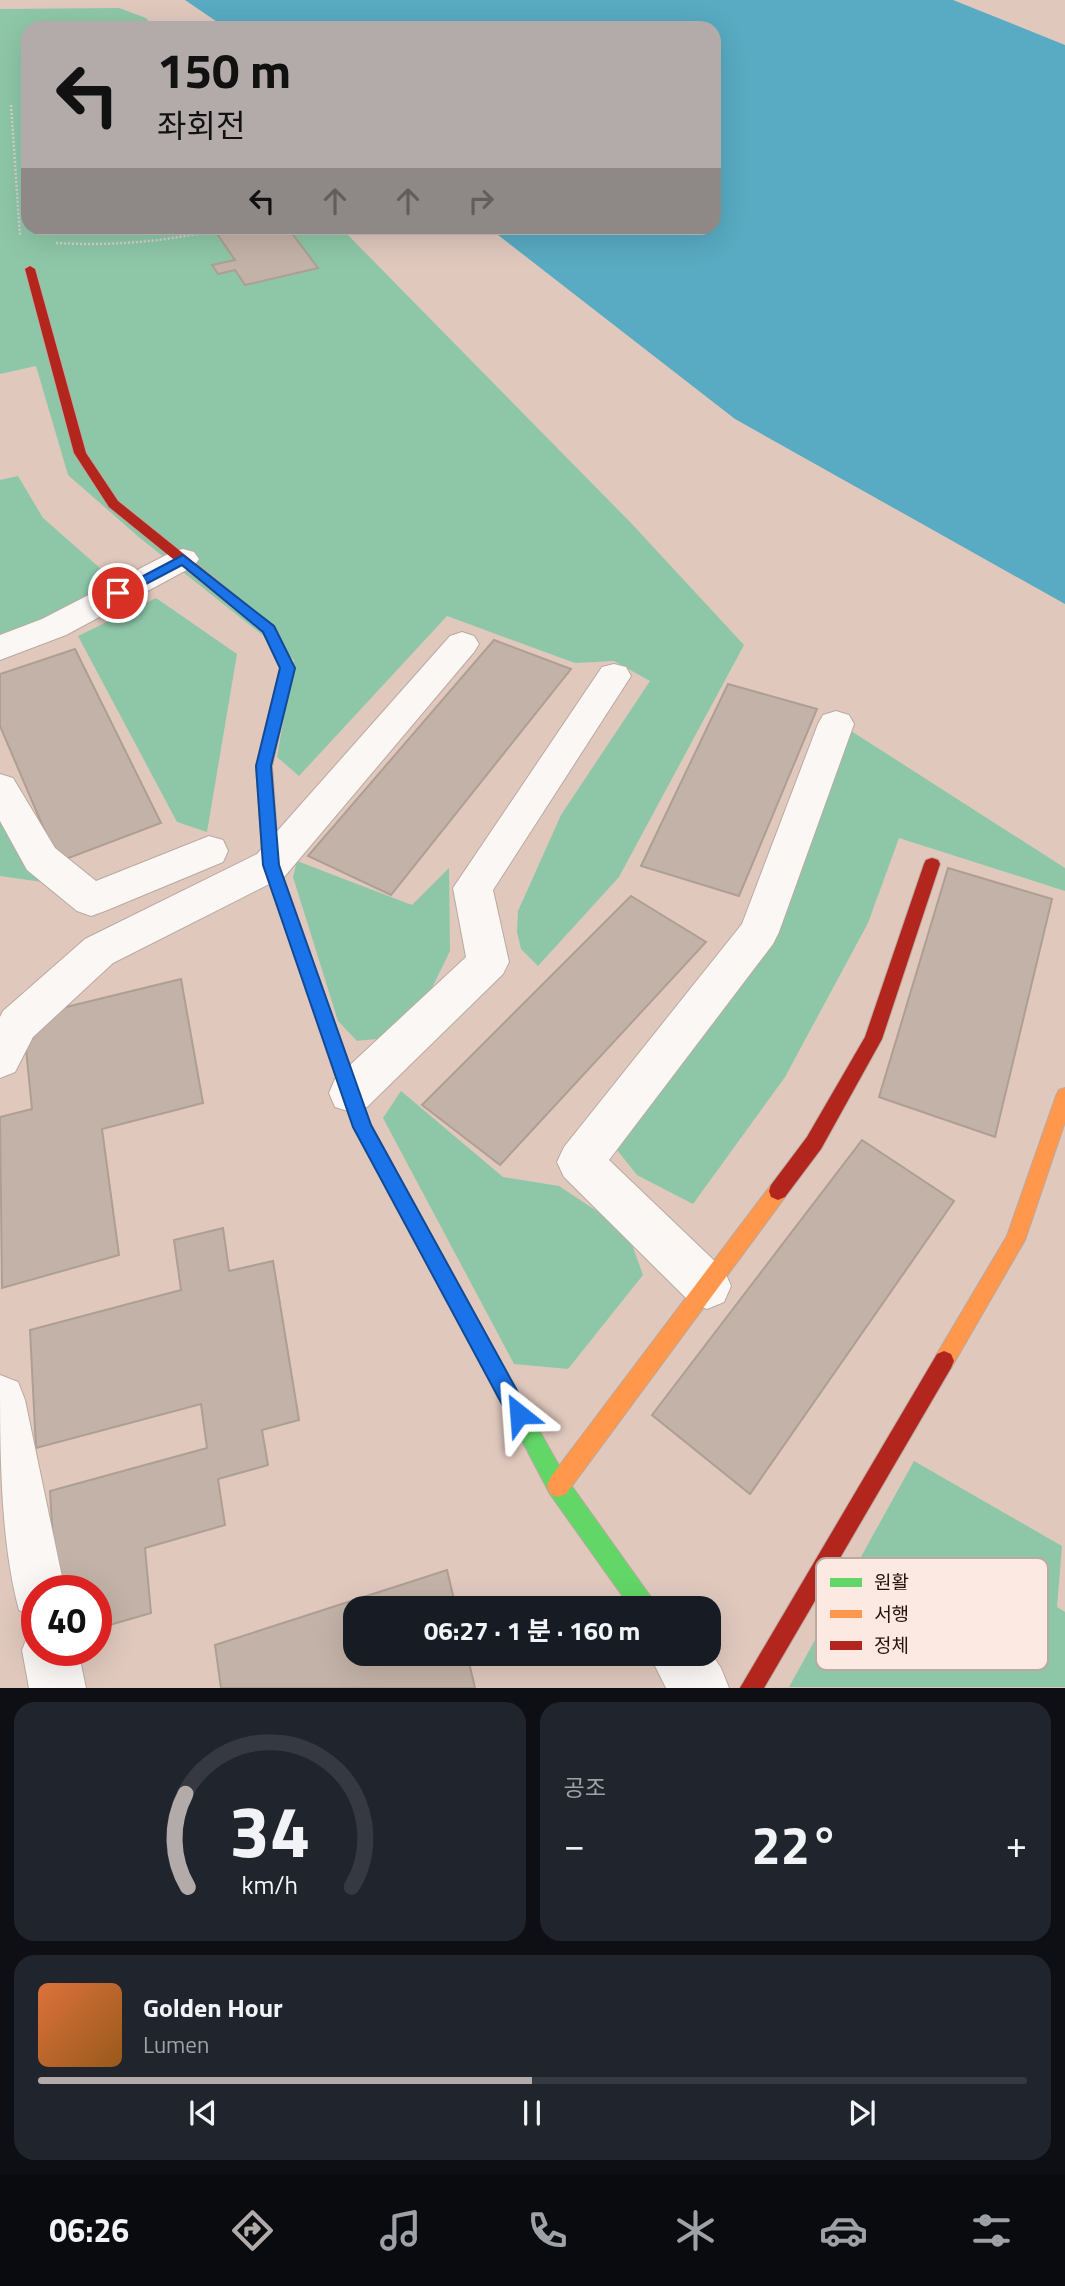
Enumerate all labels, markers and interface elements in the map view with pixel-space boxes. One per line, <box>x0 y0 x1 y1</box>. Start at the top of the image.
text: 150 m <box>157 32 291 107</box>
icon: left <box>42 49 133 140</box>
text: 좌회전 <box>157 101 245 149</box>
icon: left <box>243 182 281 220</box>
icon: ahead <box>316 182 354 220</box>
icon: ahead <box>389 182 427 220</box>
icon: right <box>462 182 500 220</box>
pin <box>88 563 148 623</box>
icon: arrive <box>99 574 137 612</box>
position arrow <box>482 1377 556 1451</box>
legend <box>816 1558 1048 1670</box>
text: 원활 <box>874 1567 909 1596</box>
speed limit sign: 40 <box>21 1575 112 1666</box>
text: 서행 <box>874 1599 909 1628</box>
text: 06:27 · 1 분 · 160 m <box>424 1611 640 1650</box>
text: 정체 <box>874 1630 909 1659</box>
text: 공조 <box>564 1770 606 1805</box>
text: 34 <box>229 1776 311 1886</box>
text: 22° <box>752 1805 839 1884</box>
text: − <box>564 1815 585 1873</box>
text: + <box>1006 1815 1027 1873</box>
text: km/h <box>241 1866 298 1904</box>
text: Golden Hour <box>143 1988 283 2027</box>
text: Lumen <box>143 2027 209 2062</box>
icon: previous <box>184 2094 222 2132</box>
icon: pause <box>513 2094 551 2132</box>
icon: next <box>843 2094 881 2132</box>
text: 06:26 <box>49 2206 129 2254</box>
icon: directions <box>228 2206 277 2255</box>
icon: music <box>376 2206 425 2255</box>
icon: phone <box>523 2206 572 2255</box>
icon: climate <box>671 2206 720 2255</box>
icon: car <box>819 2206 868 2255</box>
icon: filters <box>967 2206 1016 2255</box>

